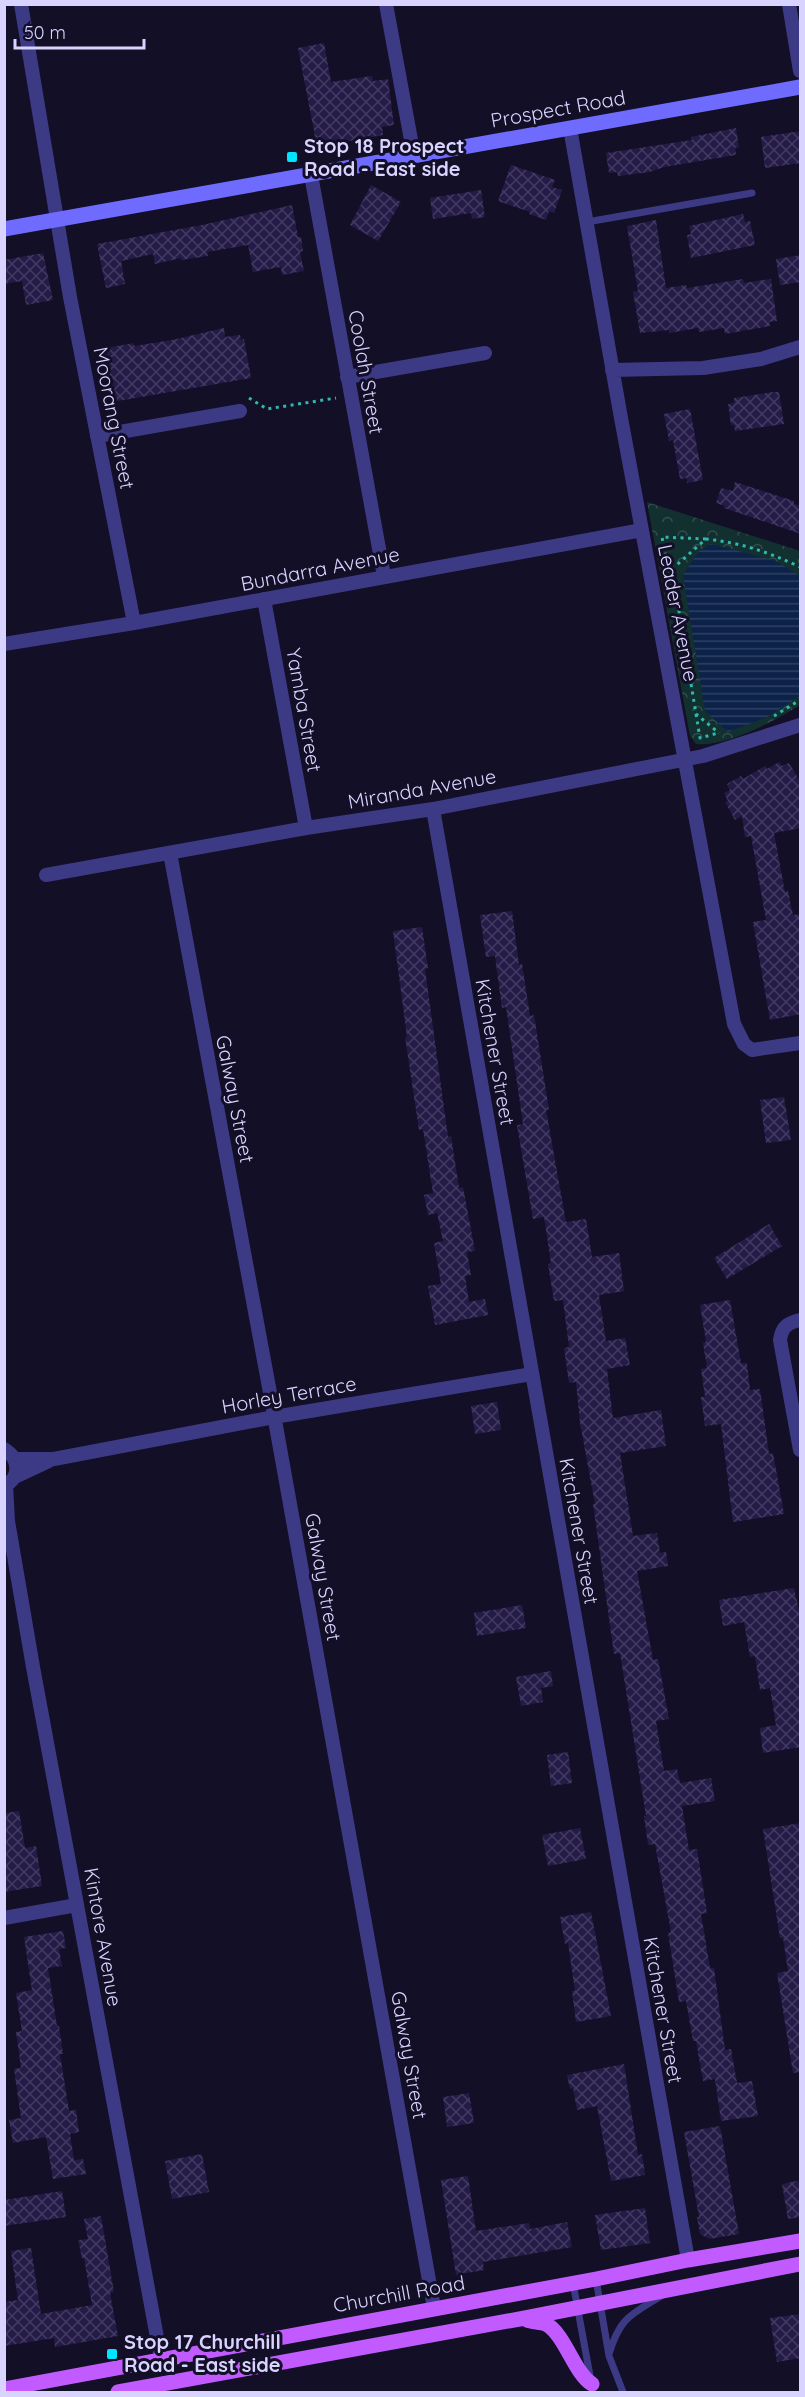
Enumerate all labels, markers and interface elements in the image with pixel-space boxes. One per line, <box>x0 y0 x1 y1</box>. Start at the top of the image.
scale bar <box>15 12 144 50</box>
text: 50 m <box>24 21 66 44</box>
street label: Prospect Road <box>489 84 627 133</box>
place label: Stop 18 Prospect Road - East side <box>304 133 464 181</box>
marker: Stop 18 Prospect Road - East side <box>285 150 299 164</box>
street label: Coolah Street <box>343 308 390 436</box>
street label: Moorang Street <box>88 345 141 491</box>
street label: Bundarra Avenue <box>238 541 401 596</box>
street label: Leader Avenue <box>653 542 704 684</box>
street label: Yamba Street <box>281 646 328 774</box>
street label: Miranda Avenue <box>346 763 498 814</box>
street label: Kitchener Street <box>470 977 521 1127</box>
street label: Galway Street <box>211 1033 260 1165</box>
street label: Horley Terrace <box>220 1370 358 1419</box>
street label: Kitchener Street <box>554 1456 605 1606</box>
street label: Galway Street <box>300 1511 347 1643</box>
street label: Kintore Avenue <box>79 1866 128 2008</box>
street label: Kitchener Street <box>638 1935 689 2085</box>
street label: Galway Street <box>386 1989 433 2121</box>
street label: Churchill Road <box>331 2270 467 2317</box>
place label: Stop 17 Churchill Road - East side <box>124 2329 281 2377</box>
marker: Stop 17 Churchill Road - East side <box>105 2347 119 2361</box>

